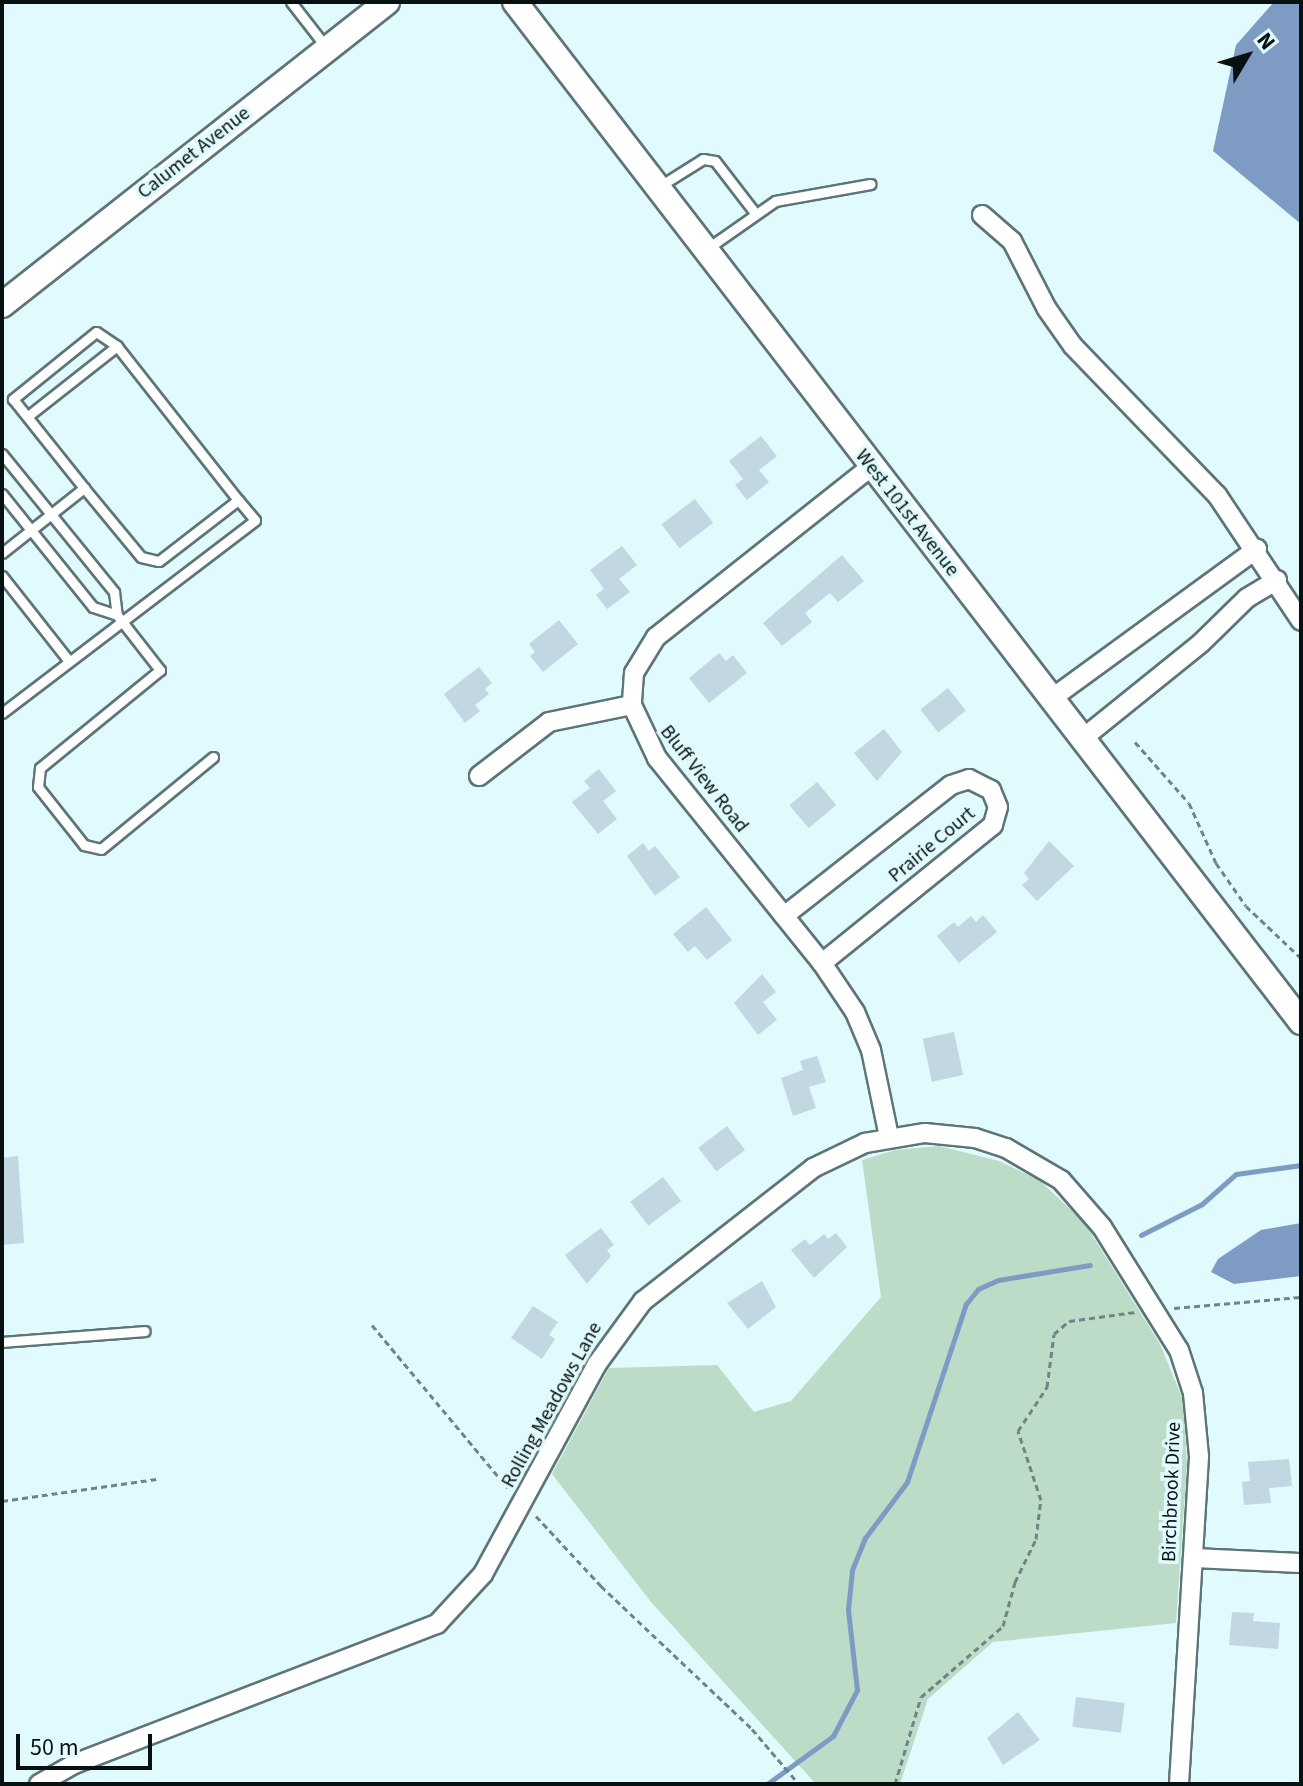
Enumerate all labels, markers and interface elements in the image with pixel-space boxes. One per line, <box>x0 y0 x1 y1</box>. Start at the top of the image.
north arrow <box>1207 16 1287 96</box>
text: N <box>1249 26 1283 57</box>
street label: Calumet Avenue <box>133 102 255 204</box>
street label: West 101st Avenue <box>850 445 964 581</box>
street label: Bluff View Road <box>655 720 753 838</box>
street label: Prairie Court <box>884 802 980 888</box>
street label: Rolling Meadows Lane <box>496 1318 608 1492</box>
street label: Birchbrook Drive <box>1158 1422 1186 1562</box>
scale bar <box>20 1718 156 1768</box>
text: 50 m <box>30 1730 79 1765</box>

